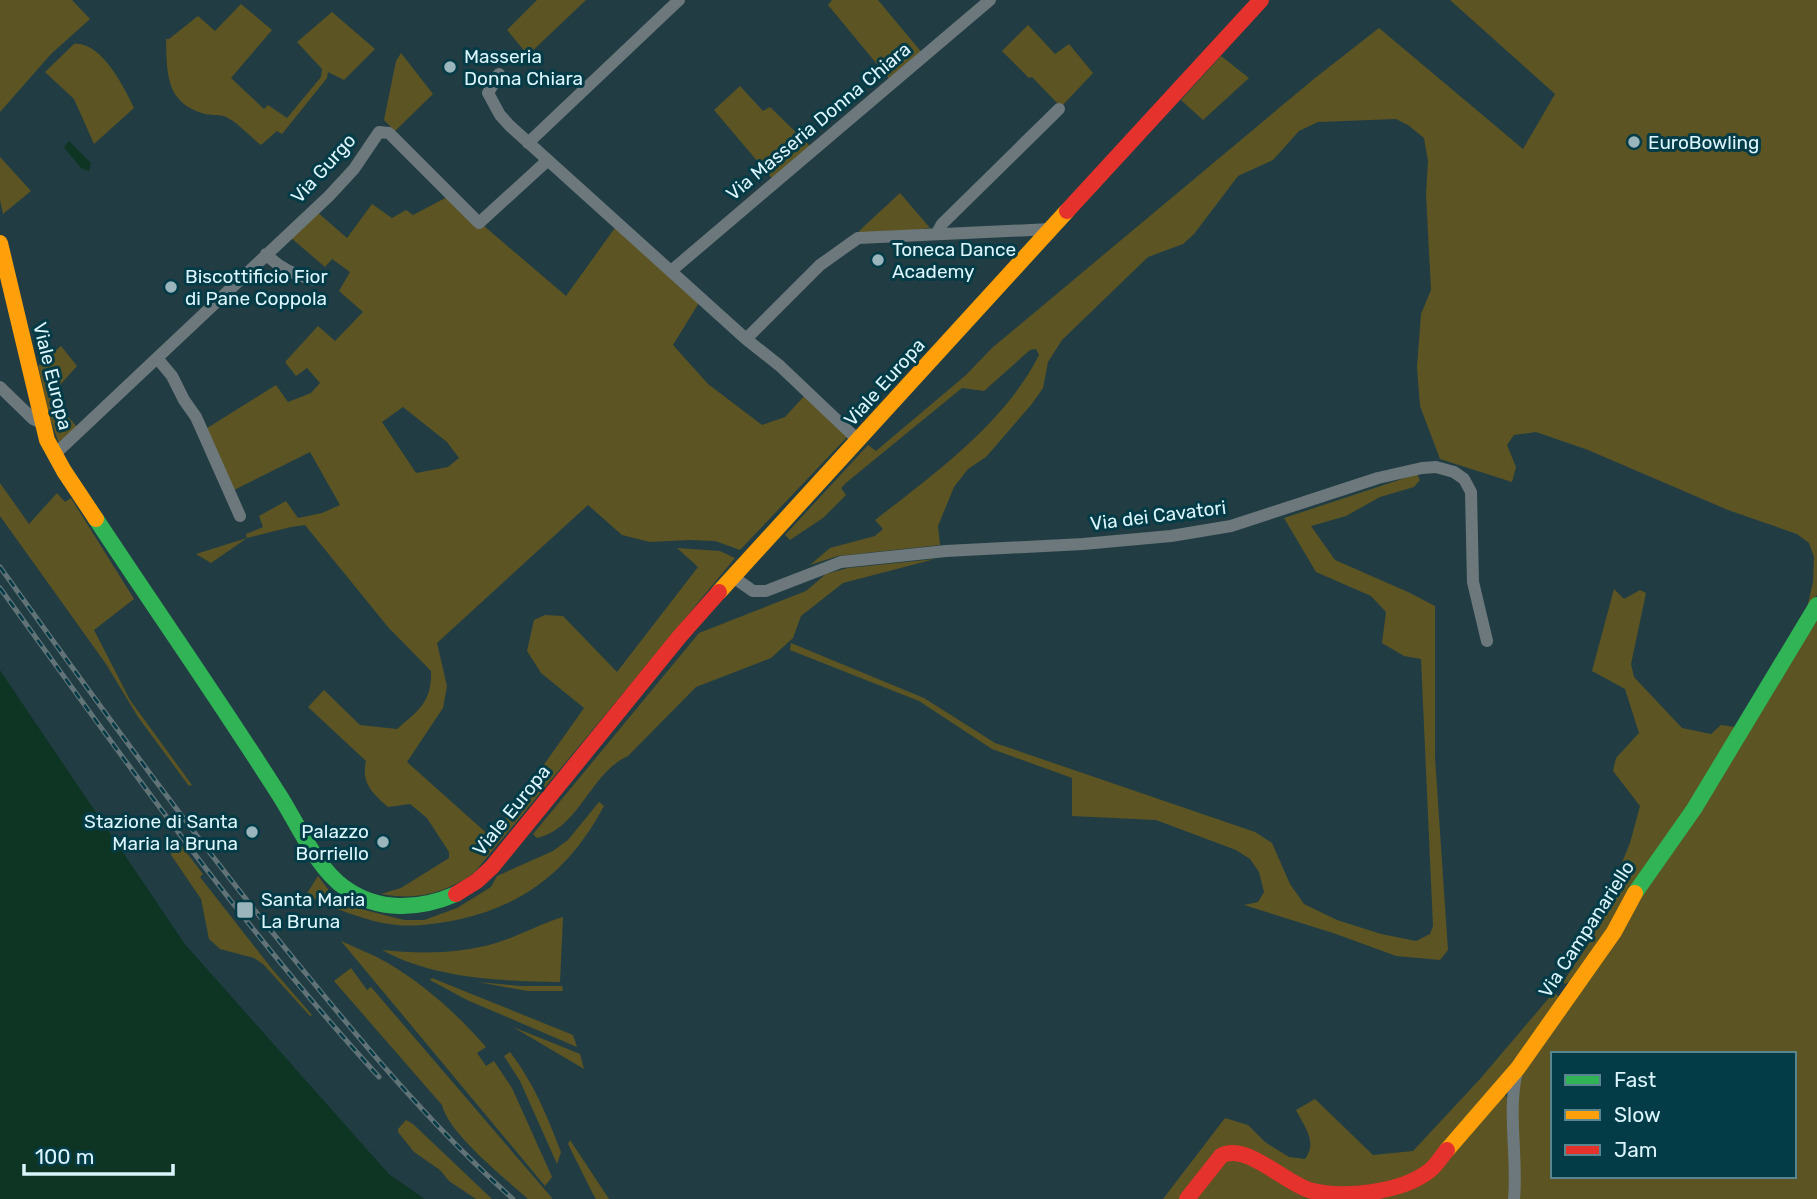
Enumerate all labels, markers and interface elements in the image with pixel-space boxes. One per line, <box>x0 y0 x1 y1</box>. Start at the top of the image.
street label: Via Masseria Donna Chiara <box>721 37 915 205</box>
place label: Masseria Donna Chiara <box>464 45 583 90</box>
marker: Masseria Donna Chiara <box>442 59 458 75</box>
street label: Via Gurgo <box>286 129 361 208</box>
place label: EuroBowling <box>1648 131 1759 154</box>
marker: EuroBowling <box>1626 134 1642 150</box>
place label: Toneca Dance Academy <box>892 238 1016 283</box>
marker: Toneca Dance Academy <box>870 252 886 268</box>
place label: Biscottificio Fior di Pane Coppola <box>185 265 328 310</box>
marker: Biscottificio Fior di Pane Coppola <box>163 279 179 295</box>
street label: Viale Europa <box>28 320 77 432</box>
street label: Viale Europa <box>839 334 930 431</box>
street label: Via dei Cavatori <box>1089 496 1227 535</box>
street label: Viale Europa <box>468 760 555 860</box>
place label: Stazione di Santa Maria la Bruna <box>84 810 238 855</box>
place label: Palazzo Borriello <box>296 820 369 865</box>
marker: Stazione di Santa Maria la Bruna <box>244 824 260 840</box>
marker: Palazzo Borriello <box>375 834 391 850</box>
street label: Via Campanariello <box>1534 857 1639 1002</box>
place label: Santa Maria La Bruna <box>261 888 365 933</box>
marker: Santa Maria La Bruna <box>235 900 255 920</box>
legend <box>1551 1052 1796 1178</box>
text: Fast <box>1614 1067 1656 1092</box>
text: Slow <box>1614 1102 1661 1127</box>
scale bar <box>24 1132 173 1176</box>
text: Jam <box>1614 1137 1658 1162</box>
text: 100 m <box>35 1144 94 1169</box>

